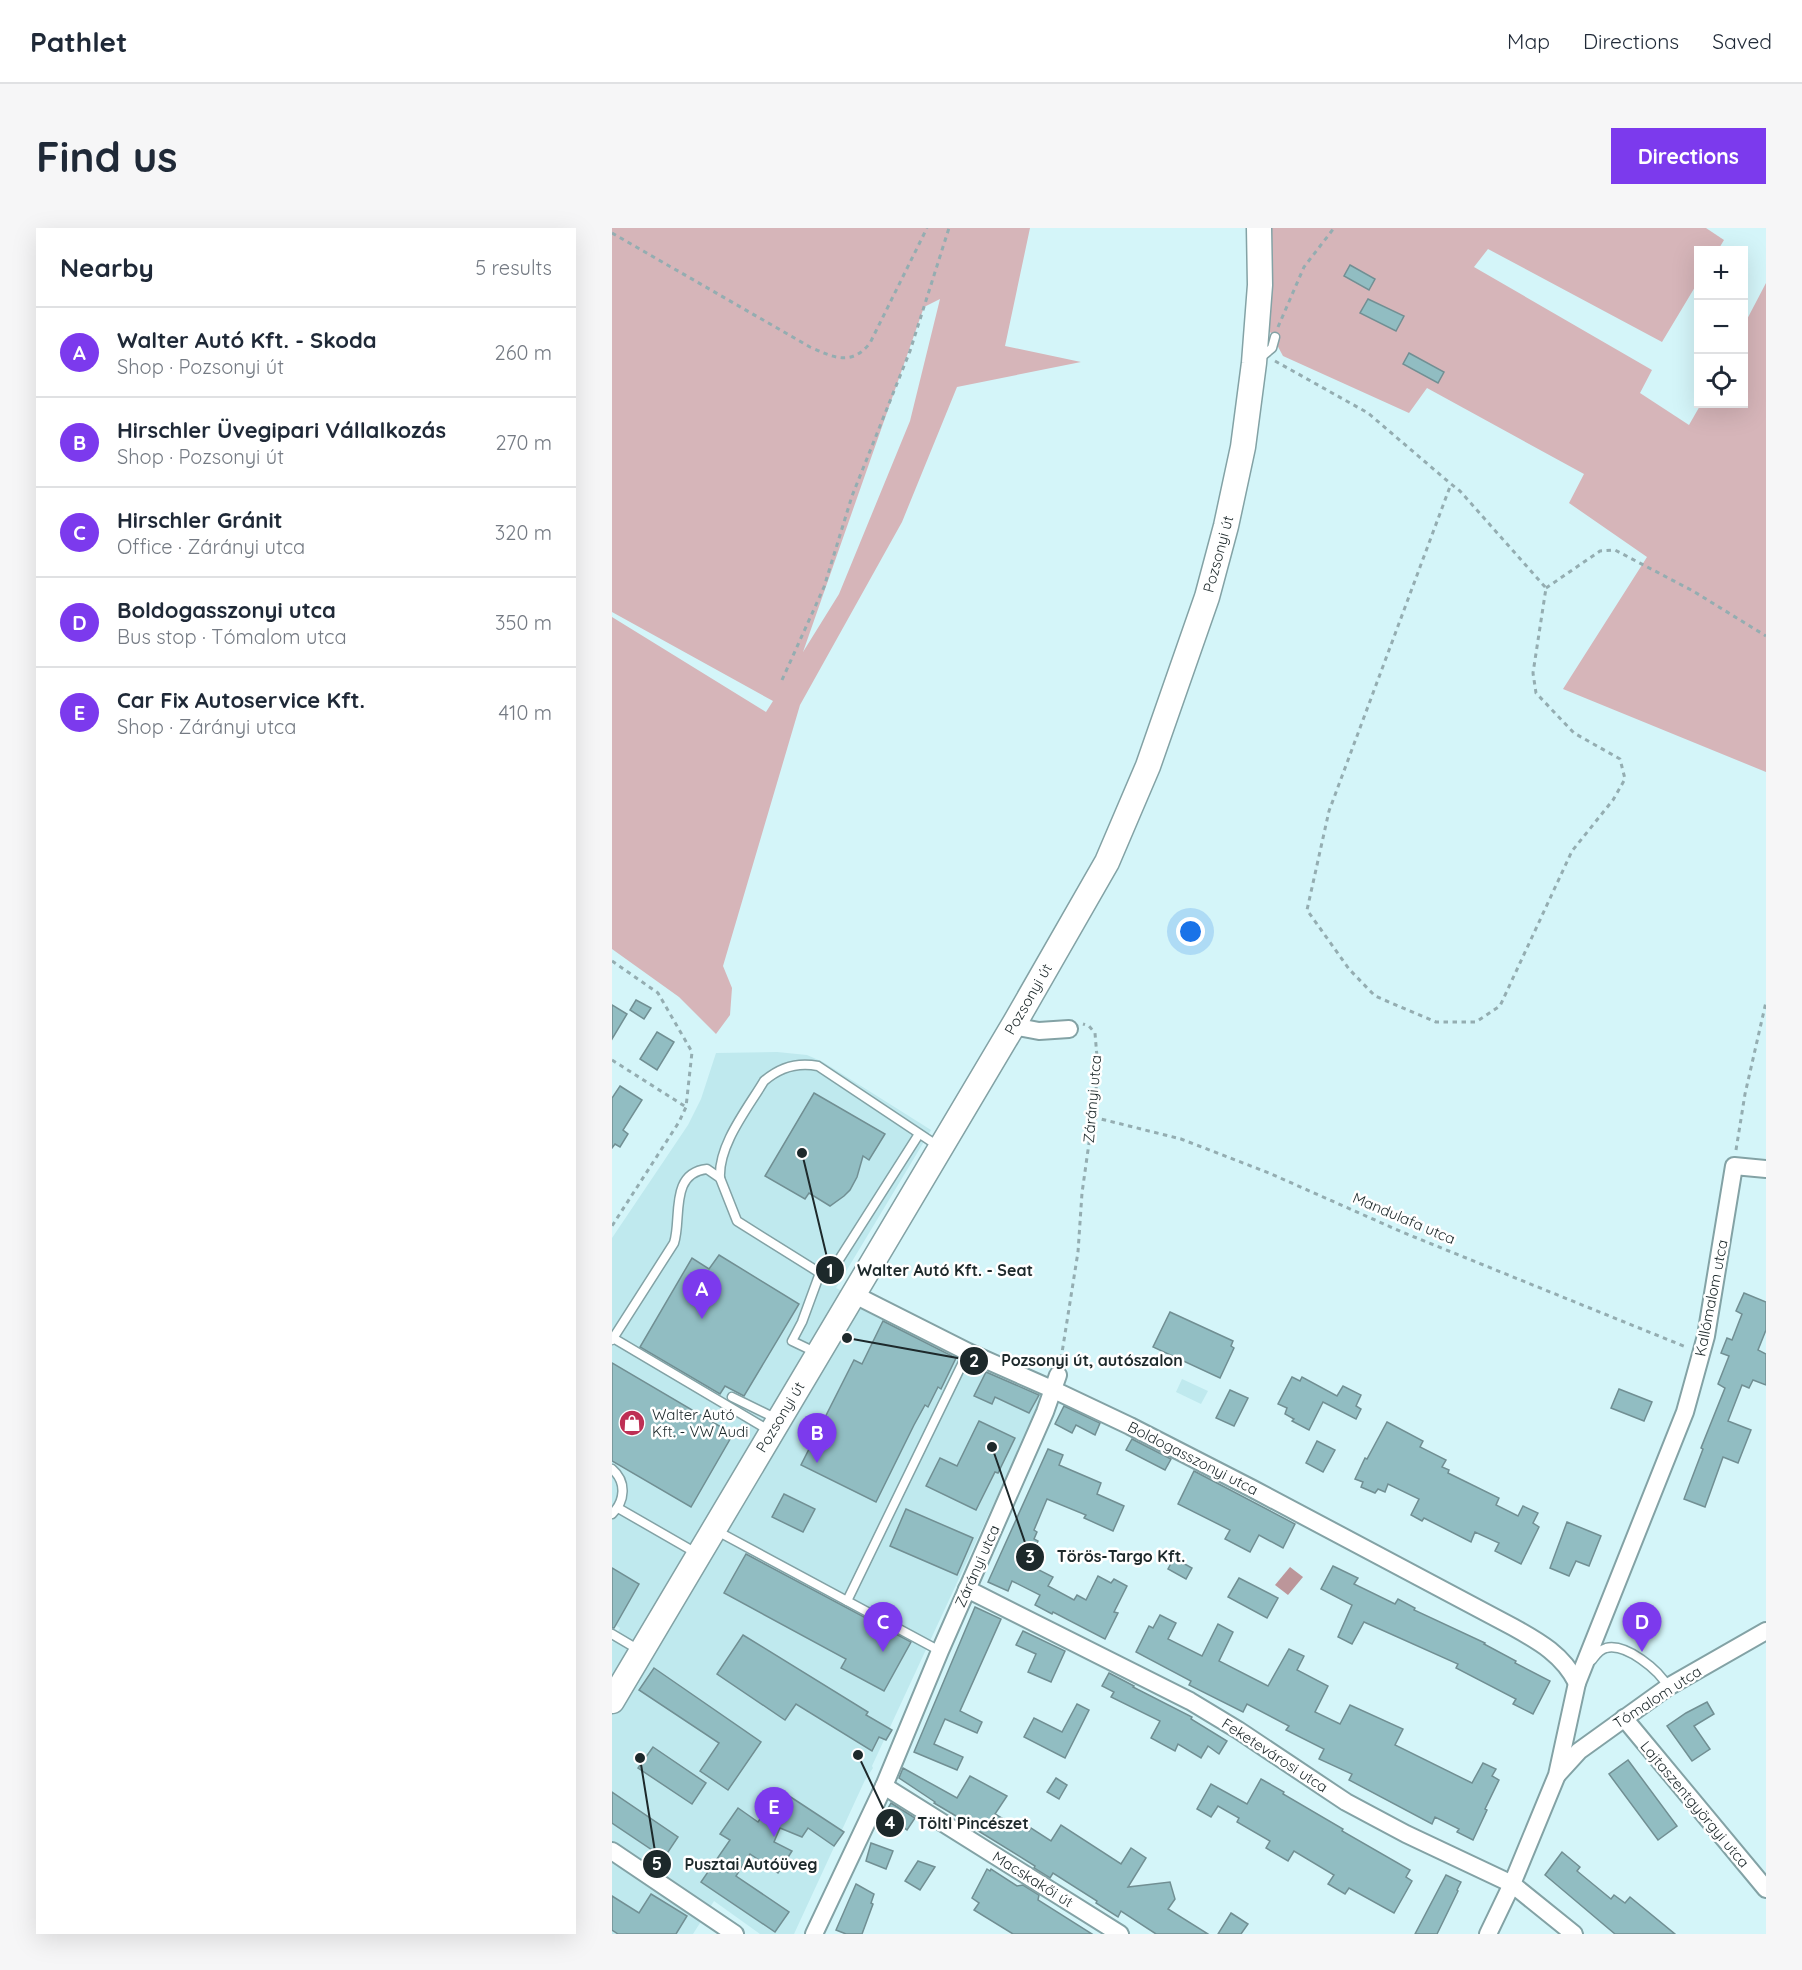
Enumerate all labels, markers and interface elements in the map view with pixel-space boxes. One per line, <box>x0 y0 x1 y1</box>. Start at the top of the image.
text: Pathlet <box>30 24 127 59</box>
text: Map <box>1507 28 1550 54</box>
text: Directions <box>1583 28 1679 54</box>
text: Saved <box>1712 28 1772 54</box>
button: Directions <box>1611 128 1766 184</box>
text: Find us <box>36 130 178 183</box>
map controls <box>1694 246 1748 408</box>
button: + <box>1694 246 1748 300</box>
text: Nearby <box>60 251 154 284</box>
text: 5 results <box>475 255 552 280</box>
button: − <box>1694 300 1748 354</box>
text: Walter Autó Kft. - Skoda <box>117 326 377 354</box>
text: A <box>73 340 86 365</box>
text: 260 m <box>495 340 552 365</box>
text: Shop · Pozsonyi út <box>117 354 284 379</box>
button: locate <box>1694 354 1748 408</box>
text: Hirschler Üvegipari Vállalkozás <box>117 416 446 444</box>
text: B <box>73 430 86 455</box>
text: 270 m <box>495 430 552 455</box>
text: Shop · Pozsonyi út <box>117 444 284 469</box>
text: Hirschler Gránit <box>117 506 283 534</box>
street label: Pozsonyi út <box>1199 513 1237 595</box>
text: C <box>73 520 86 545</box>
text: 320 m <box>495 520 552 545</box>
text: Office · Zárányi utca <box>117 534 305 559</box>
text: Boldogasszonyi utca <box>117 596 336 624</box>
text: D <box>72 610 87 635</box>
text: 350 m <box>495 610 552 635</box>
text: Bus stop · Tómalom utca <box>117 624 347 649</box>
text: Car Fix Autoservice Kft. <box>117 686 365 714</box>
text: E <box>74 700 85 725</box>
text: 410 m <box>499 700 552 725</box>
text: Shop · Zárányi utca <box>117 714 296 739</box>
your location <box>1176 917 1205 946</box>
street label: Pozsonyi út <box>1000 960 1056 1038</box>
street label: Zárányi utca <box>1079 1054 1105 1144</box>
street label: Mandulafa utca <box>1350 1188 1458 1248</box>
street label: Kallómalom utca <box>1690 1238 1732 1358</box>
callout: Walter Autó Kft. - Seat <box>815 1253 1045 1287</box>
text: 1 <box>826 1259 834 1282</box>
text: Walter Autó Kft. - Seat <box>857 1260 1033 1280</box>
pin: A <box>682 1270 722 1319</box>
callout: Pozsonyi út, autószalon <box>959 1344 1195 1378</box>
text: 2 <box>969 1349 979 1372</box>
text: Pozsonyi út, autószalon <box>1001 1350 1183 1370</box>
street label: Pozsonyi út <box>752 1378 808 1456</box>
place label: Walter Autó Kft. - VW Audi <box>652 1405 748 1441</box>
shop icon: Walter Autó Kft. - VW Audi <box>617 1408 647 1438</box>
pin: B <box>798 1414 836 1463</box>
street label: Boldogasszonyi utca <box>1125 1417 1261 1499</box>
street label: Zárányi utca <box>950 1522 1004 1610</box>
callout: Törös-Targo Kft. <box>1015 1540 1198 1574</box>
text: 3 <box>1025 1545 1035 1568</box>
text: Törös-Targo Kft. <box>1057 1546 1185 1566</box>
pin: C <box>864 1602 902 1652</box>
pin: D <box>1622 1602 1662 1652</box>
street label: Tómalom utca <box>1609 1661 1705 1733</box>
street label: Feketevárosi utca <box>1218 1714 1332 1796</box>
street label: Lajtaszentgyörgyi utca <box>1636 1737 1754 1871</box>
pin: E <box>754 1788 794 1837</box>
callout: Töltl Pincészet <box>875 1806 1041 1840</box>
text: 4 <box>885 1811 896 1834</box>
text: Töltl Pincészet <box>917 1813 1029 1833</box>
callout: Pusztai Autóüveg <box>642 1847 829 1881</box>
street label: Macskakői út <box>989 1847 1077 1911</box>
text: 5 <box>652 1852 662 1875</box>
text: Pusztai Autóüveg <box>684 1854 818 1874</box>

